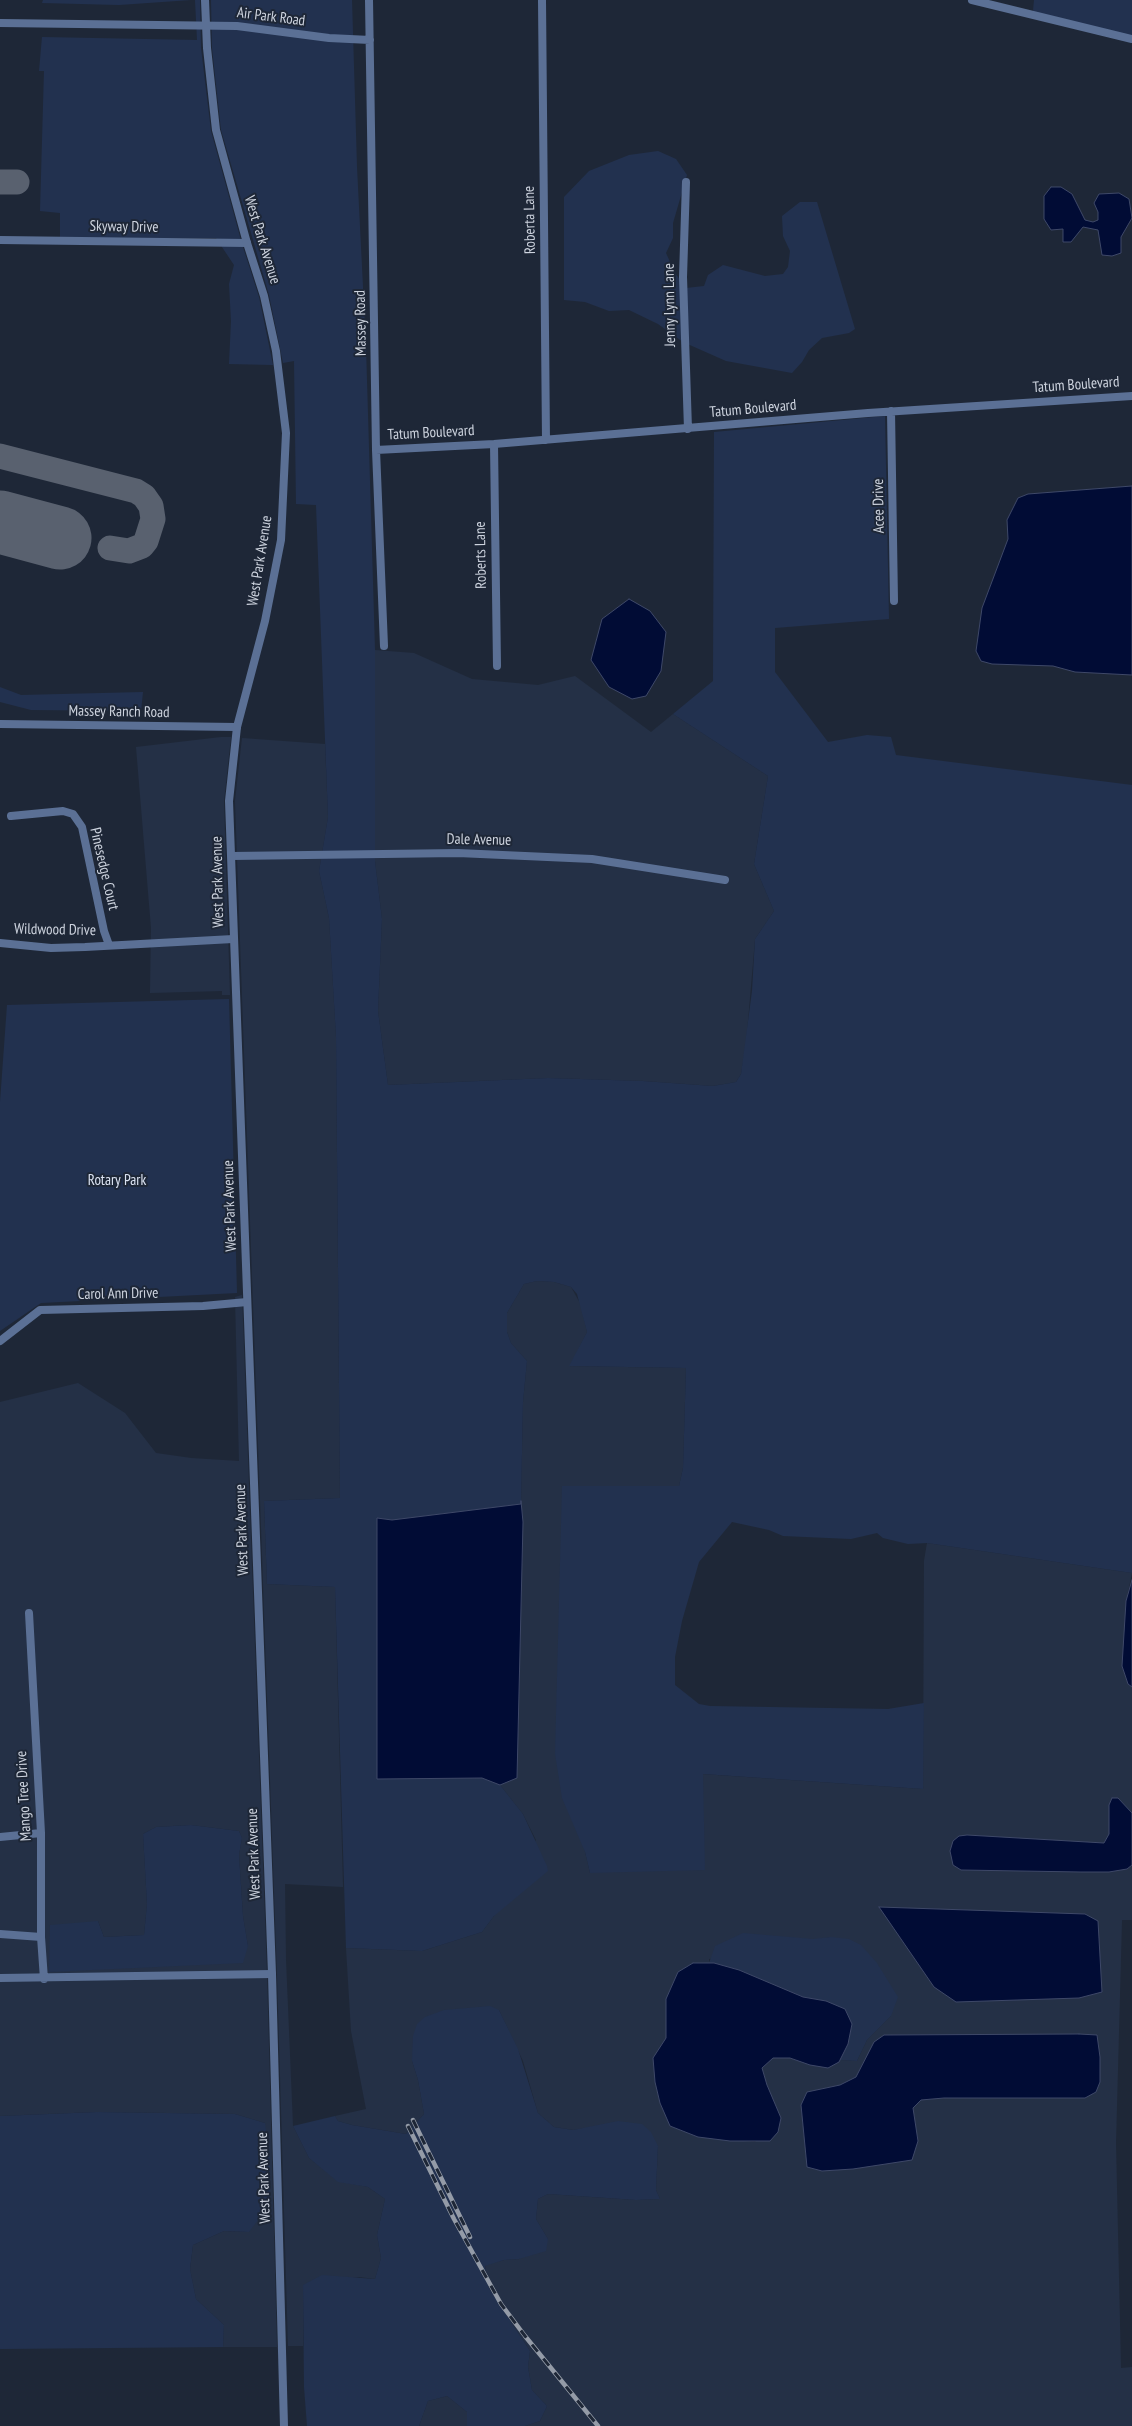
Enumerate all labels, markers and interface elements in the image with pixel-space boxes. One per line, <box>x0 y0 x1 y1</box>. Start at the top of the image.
street label: Air Park Road <box>236 4 306 30</box>
street label: Roberta Lane <box>520 186 540 254</box>
street label: West Park Avenue <box>240 194 284 286</box>
street label: Skyway Drive <box>89 217 159 237</box>
street label: Jenny Lynn Lane <box>660 263 680 347</box>
street label: Massey Road <box>351 290 371 356</box>
street label: Tatum Boulevard <box>1032 373 1120 397</box>
street label: Tatum Boulevard <box>709 396 797 422</box>
street label: Tatum Boulevard <box>387 422 475 444</box>
street label: Acee Drive <box>870 478 888 534</box>
street label: West Park Avenue <box>244 514 276 608</box>
street label: Roberts Lane <box>471 521 491 589</box>
street label: Massey Ranch Road <box>68 702 170 722</box>
street label: Pinesedge Court <box>86 826 122 912</box>
street label: Dale Avenue <box>447 830 511 850</box>
street label: West Park Avenue <box>208 836 228 928</box>
street label: Wildwood Drive <box>14 920 96 940</box>
street label: West Park Avenue <box>219 1160 241 1252</box>
park label: Rotary Park <box>88 1172 146 1190</box>
street label: Carol Ann Drive <box>78 1284 158 1304</box>
street label: West Park Avenue <box>231 1484 253 1576</box>
street label: Mango Tree Drive <box>13 1750 35 1842</box>
street label: West Park Avenue <box>243 1808 265 1900</box>
street label: West Park Avenue <box>253 2132 275 2224</box>

